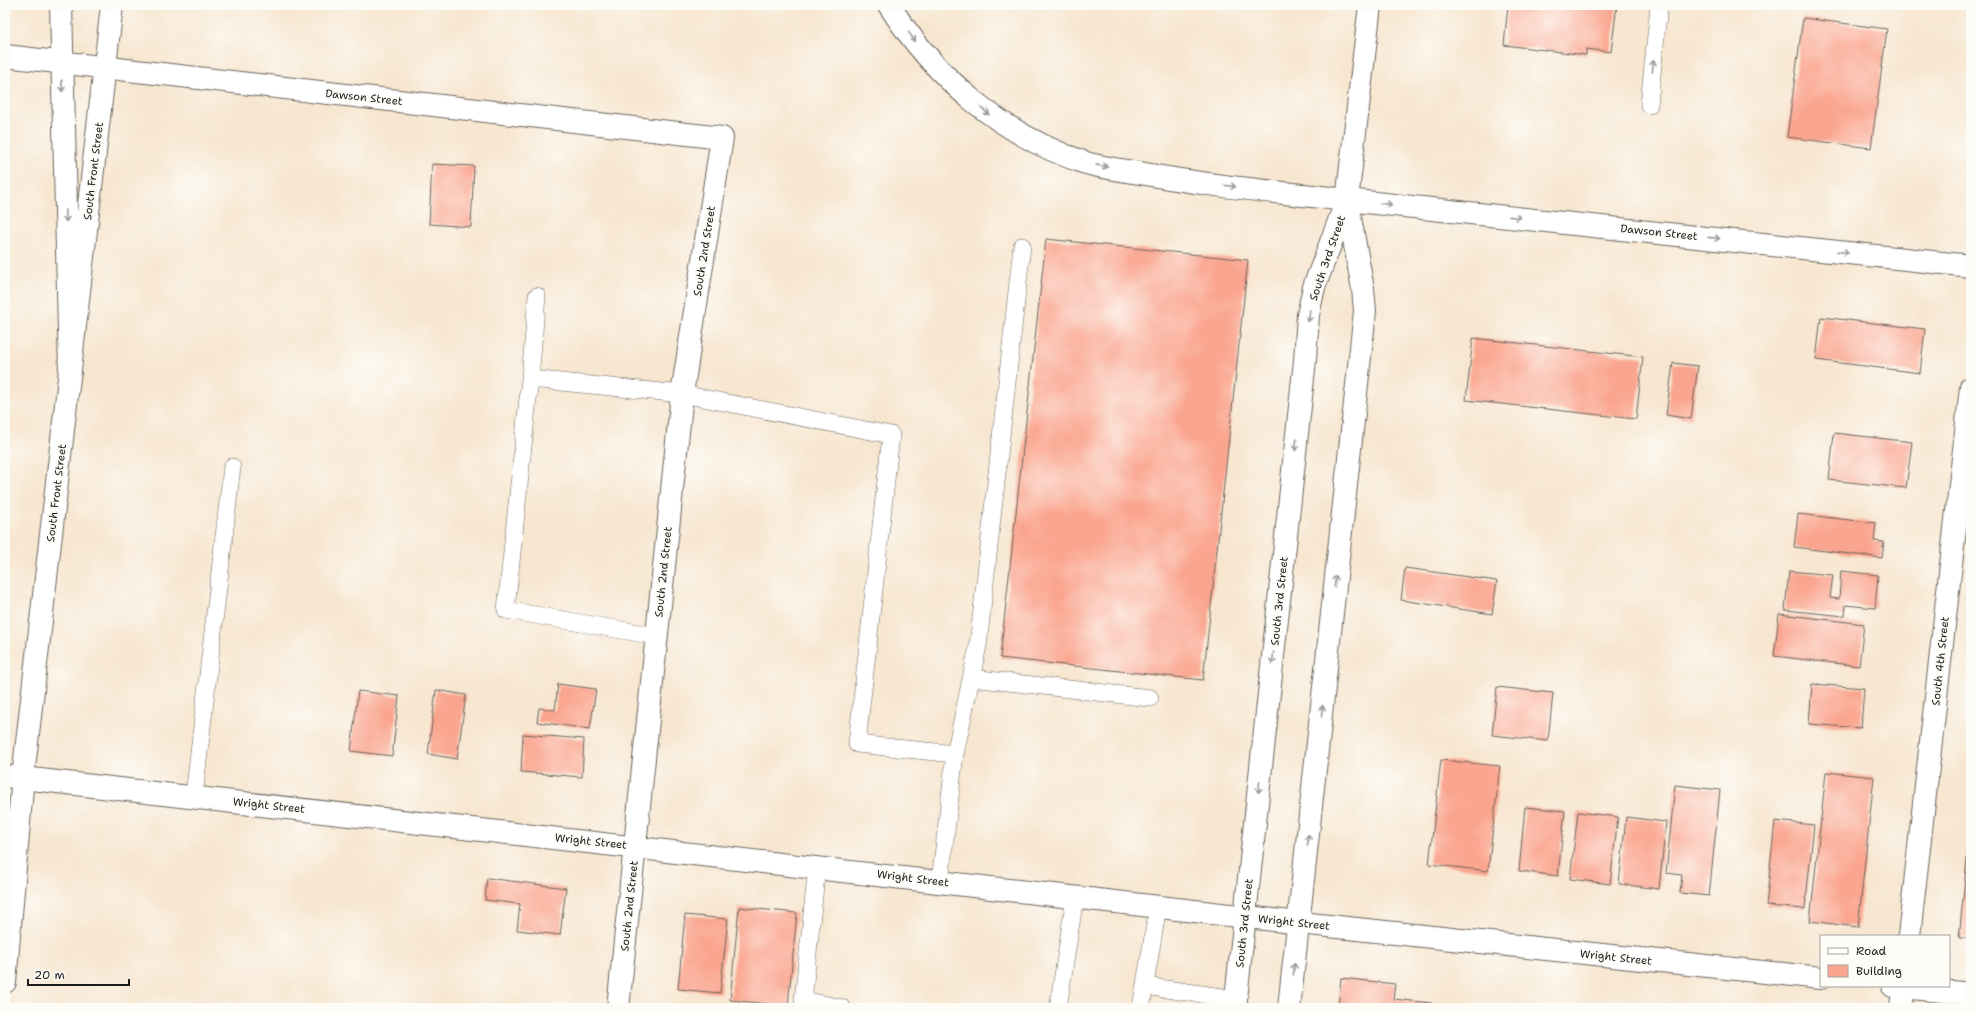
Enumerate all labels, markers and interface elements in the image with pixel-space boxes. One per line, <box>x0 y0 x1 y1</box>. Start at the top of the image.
one-way arrow <box>907 31 916 42</box>
one-way arrow <box>1649 60 1657 73</box>
one-way arrow <box>58 79 66 92</box>
street label: Dawson Street <box>325 86 404 109</box>
one-way arrow <box>979 107 990 115</box>
street label: South Front Street <box>80 121 107 221</box>
one-way arrow <box>1095 162 1108 170</box>
one-way arrow <box>1223 182 1236 190</box>
one-way arrow <box>1379 200 1392 207</box>
street label: South 2nd Street <box>690 205 719 297</box>
one-way arrow <box>62 209 70 222</box>
street label: South 3rd Street <box>1306 213 1349 303</box>
one-way arrow <box>1508 213 1521 221</box>
street label: Dawson Street <box>1620 221 1699 244</box>
one-way arrow <box>1707 235 1720 242</box>
one-way arrow <box>1836 249 1849 256</box>
one-way arrow <box>1305 309 1312 322</box>
one-way arrow <box>1292 438 1299 451</box>
street label: South Front Street <box>43 443 70 543</box>
street label: South 2nd Street <box>651 526 676 618</box>
street label: South 3rd Street <box>1267 556 1292 646</box>
one-way arrow <box>1331 575 1339 588</box>
street label: South 4th Street <box>1928 616 1953 706</box>
one-way arrow <box>1269 651 1277 664</box>
one-way arrow <box>1318 705 1325 718</box>
one-way arrow <box>1255 781 1263 794</box>
street label: Wright Street <box>232 794 306 817</box>
street label: Wright Street <box>554 830 628 853</box>
one-way arrow <box>1305 834 1312 847</box>
street label: South 2nd Street <box>617 860 642 952</box>
street label: Wright Street <box>876 867 950 890</box>
street label: South 3rd Street <box>1232 878 1257 968</box>
street label: Wright Street <box>1257 911 1331 934</box>
legend <box>1820 935 1950 987</box>
text: Road <box>1856 943 1887 959</box>
street label: Wright Street <box>1579 946 1653 969</box>
scale bar <box>28 961 129 987</box>
one-way arrow <box>1290 963 1298 976</box>
text: Building <box>1856 963 1902 979</box>
text: 20 m <box>34 967 65 983</box>

